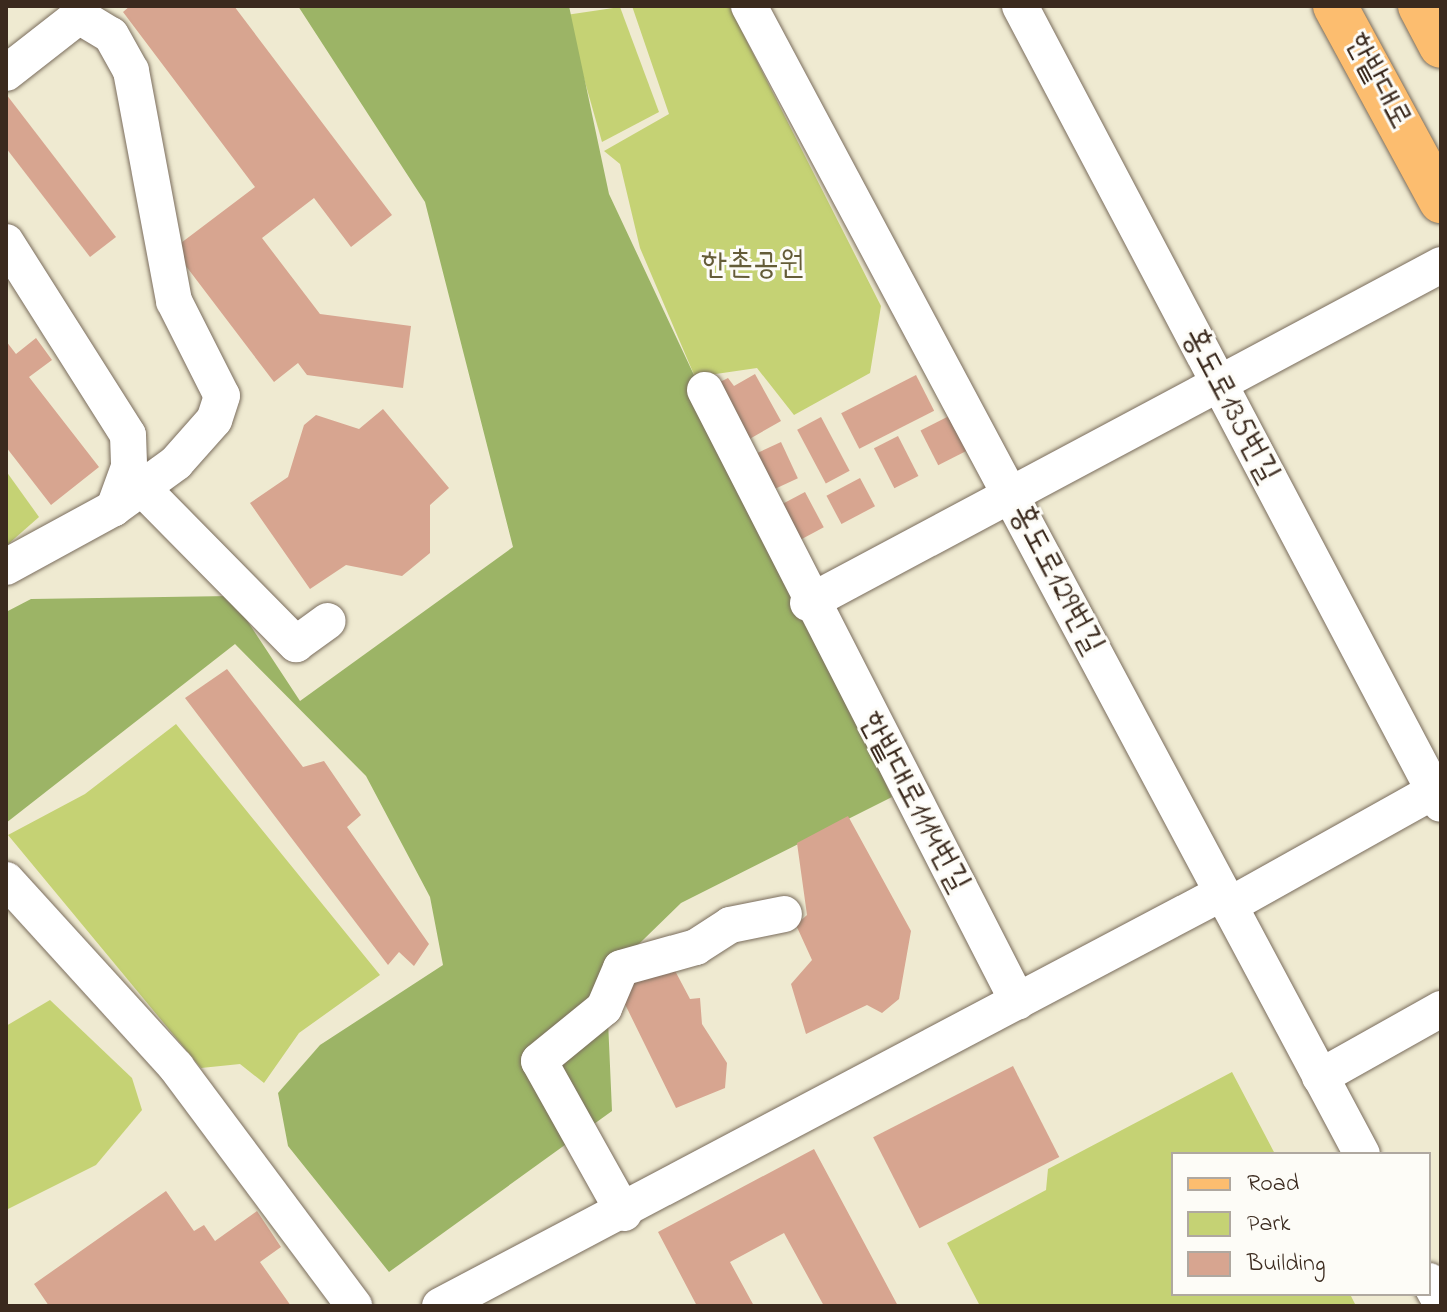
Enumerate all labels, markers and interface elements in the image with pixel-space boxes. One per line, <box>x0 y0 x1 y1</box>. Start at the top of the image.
street label: 한밭대로 <box>1336 28 1418 136</box>
park label: 한촌공원 <box>702 247 804 285</box>
street label: 홍도로135번길 <box>1172 322 1286 490</box>
street label: 홍도로129번길 <box>999 498 1111 662</box>
street label: 한밭대로1114번길 <box>850 706 976 900</box>
legend <box>1171 1152 1431 1296</box>
text: Road <box>1247 1167 1299 1202</box>
text: Park <box>1247 1207 1290 1242</box>
text: Building <box>1247 1247 1326 1282</box>

